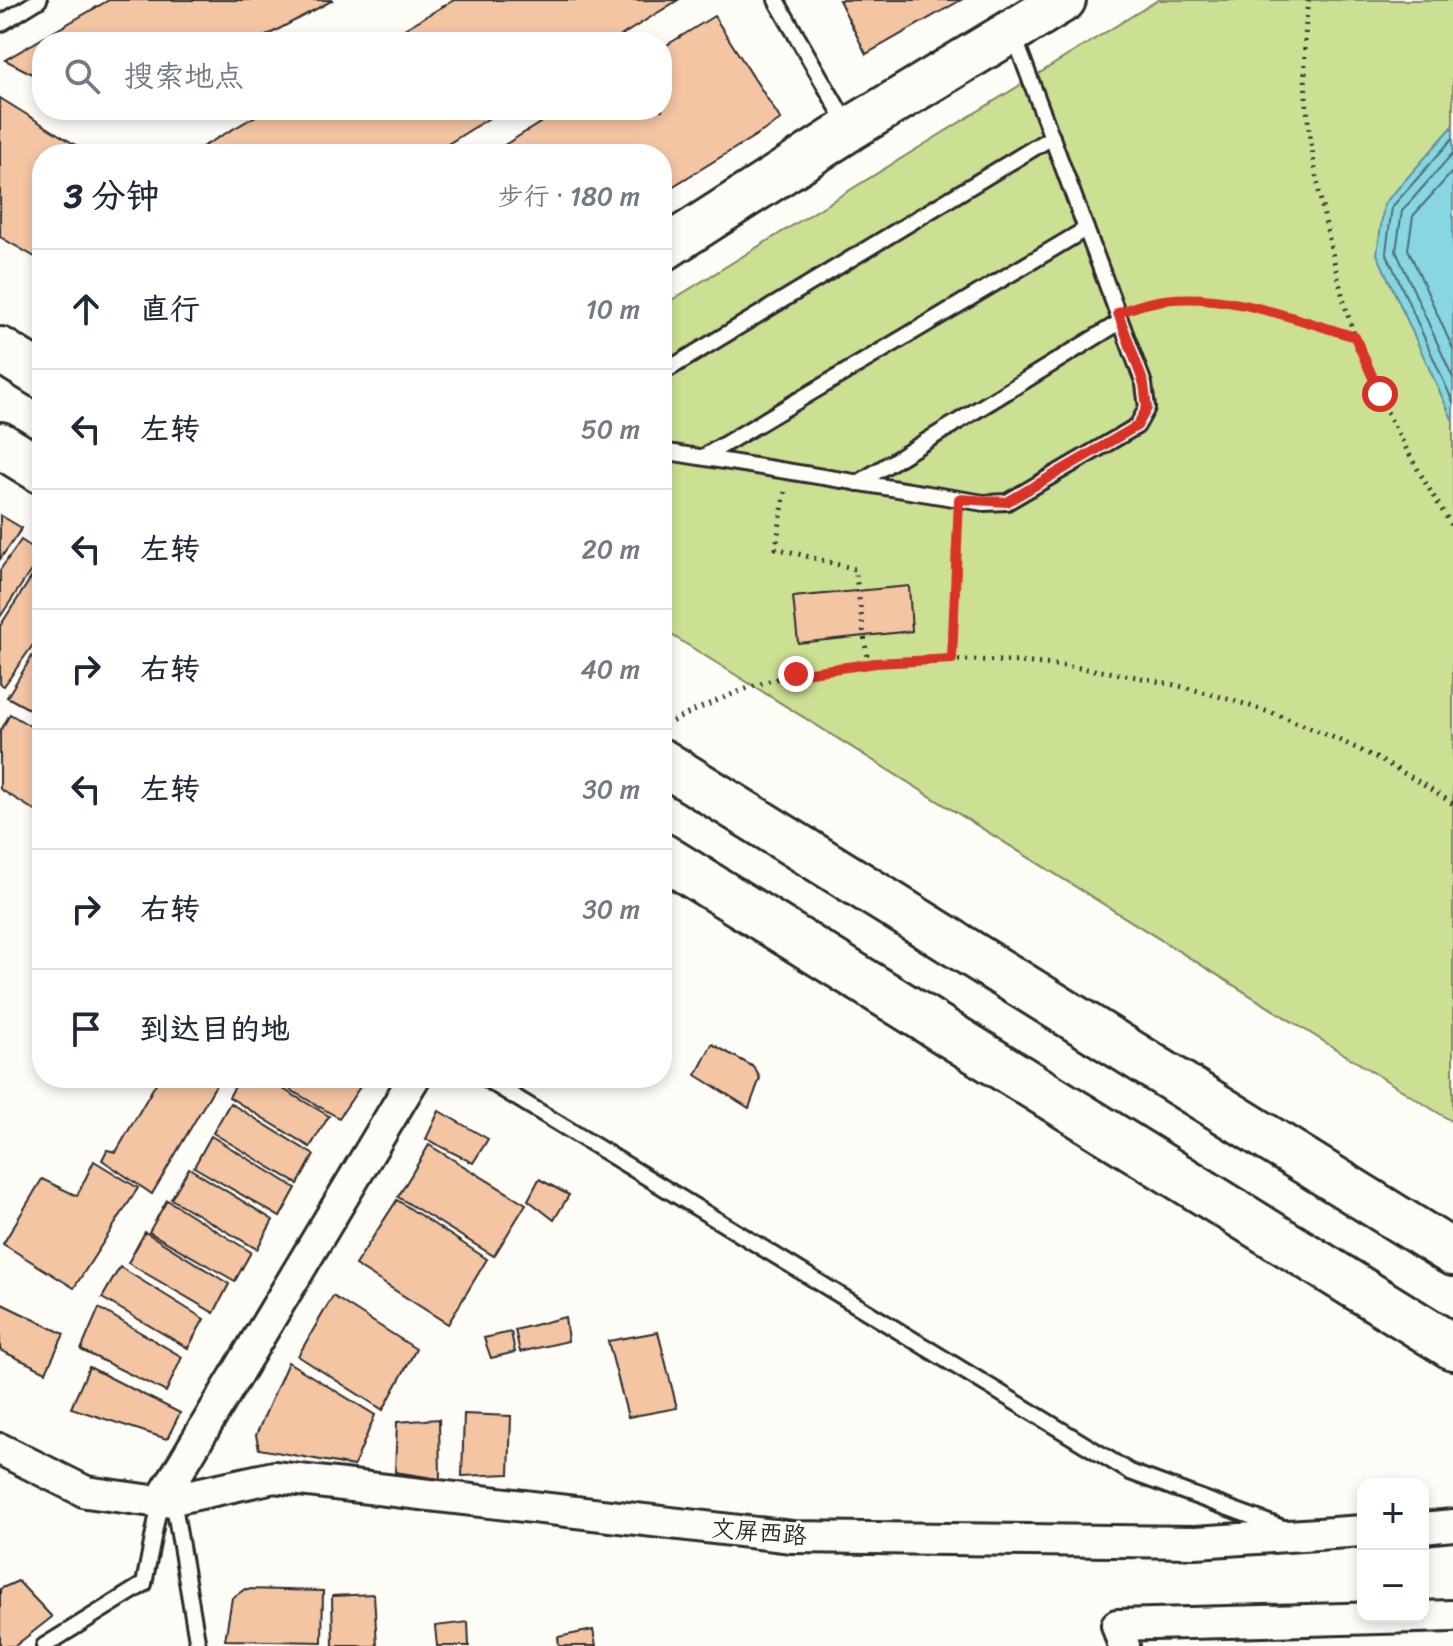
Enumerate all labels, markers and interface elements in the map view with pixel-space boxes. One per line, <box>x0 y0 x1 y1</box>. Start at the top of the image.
search box <box>32 32 672 120</box>
text: 搜索地点 <box>124 49 244 103</box>
icon: search <box>60 54 104 98</box>
text: 3 分钟 <box>64 166 160 226</box>
text: 步行 · 180 m <box>498 173 640 219</box>
text: 直行 <box>140 282 200 336</box>
text: 10 m <box>586 286 640 332</box>
icon: ahead <box>64 287 108 331</box>
route start <box>1362 376 1398 412</box>
text: 左转 <box>140 402 200 456</box>
text: 50 m <box>581 406 640 452</box>
icon: left <box>64 407 108 451</box>
text: 左转 <box>140 522 200 576</box>
text: 20 m <box>582 526 640 572</box>
icon: left <box>64 527 108 571</box>
text: 右转 <box>140 642 200 696</box>
text: 40 m <box>581 646 640 692</box>
icon: right <box>64 647 108 691</box>
route end <box>778 656 814 692</box>
text: 左转 <box>140 762 200 816</box>
text: 30 m <box>583 766 640 812</box>
icon: left <box>64 767 108 811</box>
text: 右转 <box>140 882 200 936</box>
text: 30 m <box>583 886 640 932</box>
icon: right <box>64 887 108 931</box>
text: 到达目的地 <box>140 1002 290 1056</box>
icon: arrive <box>64 1007 108 1051</box>
map controls <box>1357 1478 1429 1622</box>
button: + <box>1357 1478 1429 1550</box>
street label: 文屏西路 <box>709 1507 809 1557</box>
button: − <box>1357 1550 1429 1622</box>

